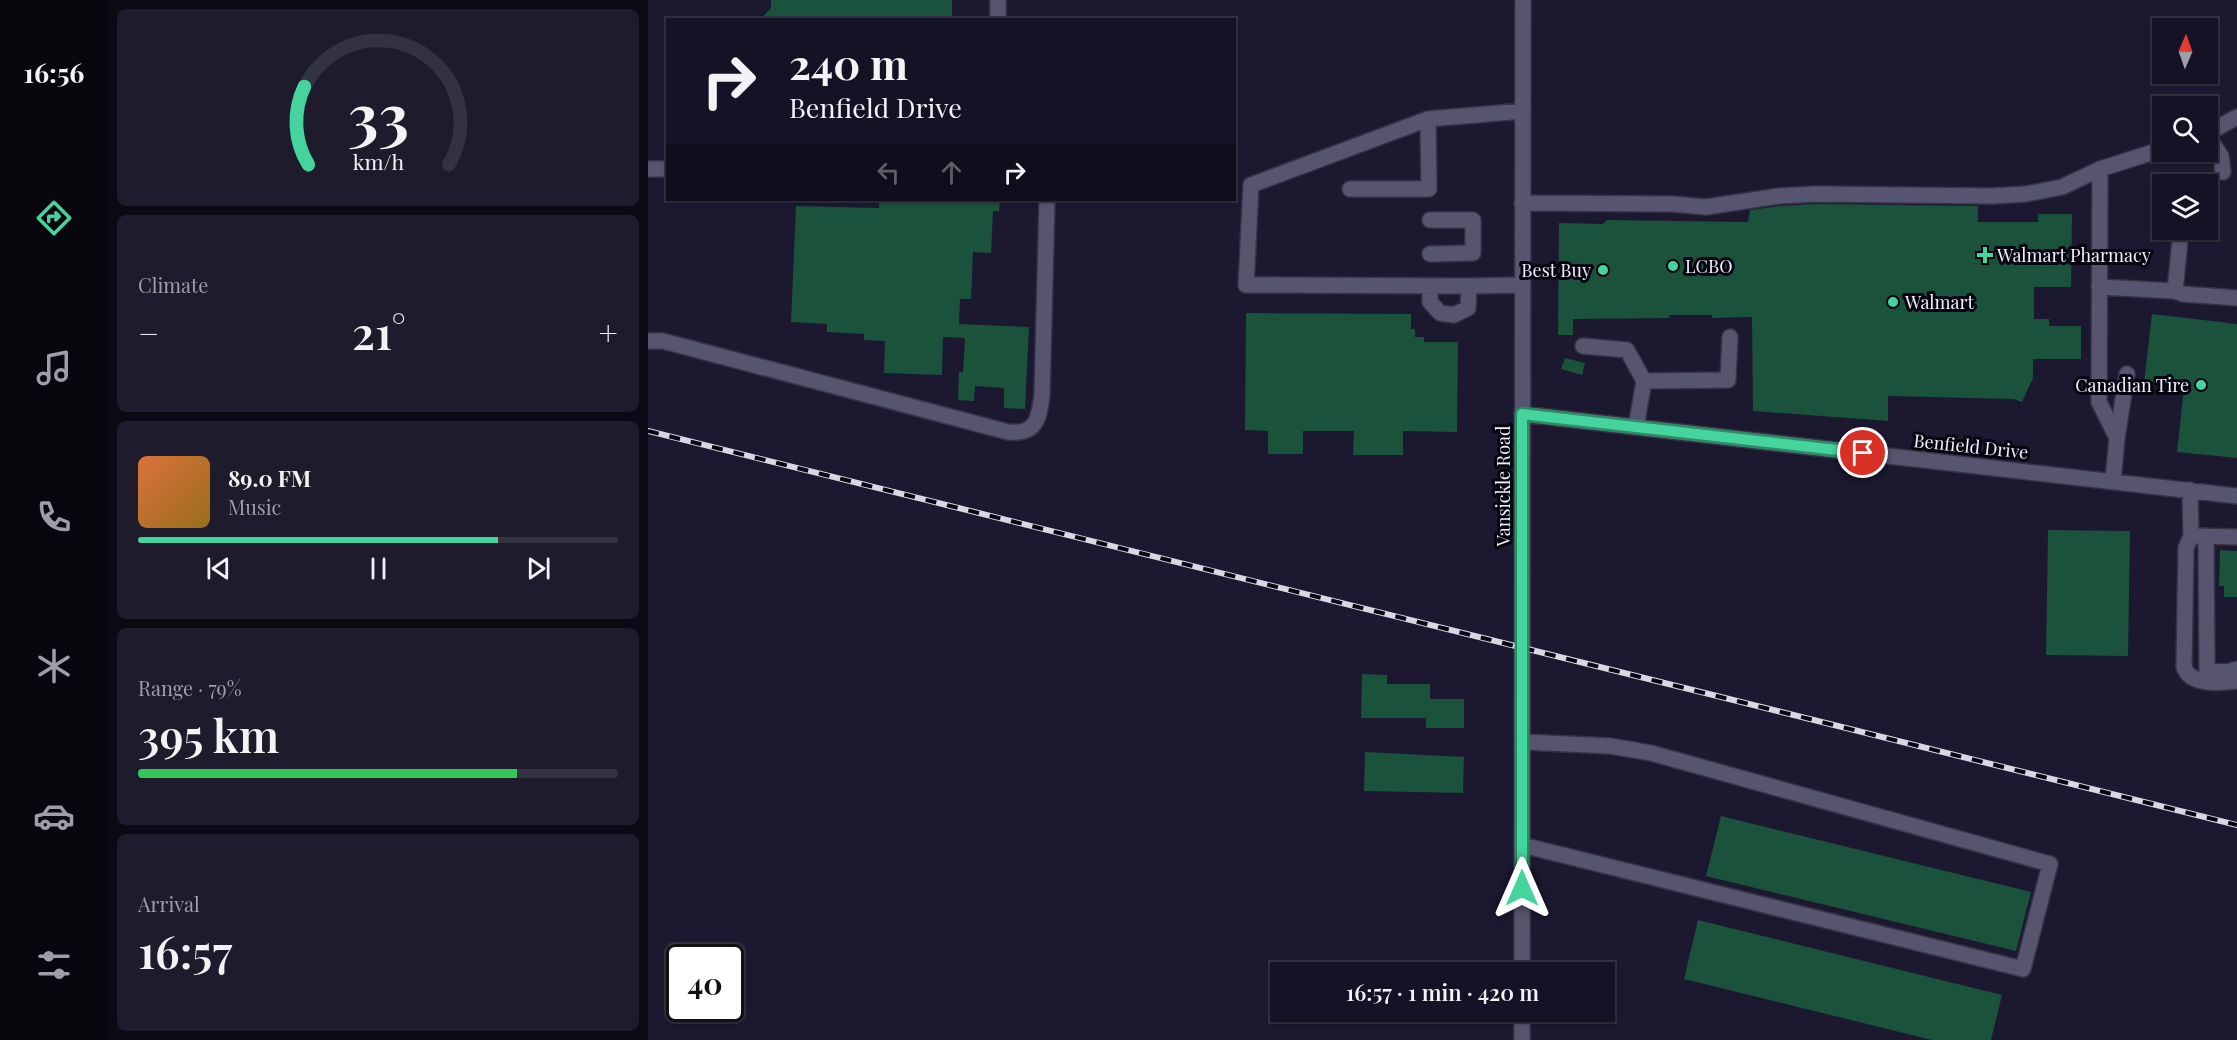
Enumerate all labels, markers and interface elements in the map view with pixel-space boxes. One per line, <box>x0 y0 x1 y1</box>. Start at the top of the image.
north arrow <box>2152 18 2218 84</box>
map controls <box>2152 18 2218 240</box>
text: 240 m <box>789 35 908 91</box>
icon: right <box>690 42 768 120</box>
text: 16:56 <box>24 54 84 90</box>
text: 33 <box>348 71 408 155</box>
text: Benfield Drive <box>789 89 962 125</box>
button: search <box>2152 96 2218 162</box>
text: km/h <box>352 147 404 175</box>
icon: left <box>872 156 905 189</box>
icon: ahead <box>935 156 968 189</box>
icon: right <box>998 156 1031 189</box>
button: layers <box>2152 174 2218 240</box>
icon: directions <box>33 197 75 239</box>
place label: Walmart Pharmacy <box>1996 243 2151 267</box>
marker: Walmart Pharmacy <box>1978 248 1992 262</box>
place label: LCBO <box>1685 254 1733 278</box>
place label: Best Buy <box>1521 258 1591 282</box>
marker: LCBO <box>1666 259 1680 273</box>
marker: Best Buy <box>1596 263 1610 277</box>
text: Climate <box>138 271 208 298</box>
place label: Walmart <box>1904 290 1974 314</box>
marker: Walmart <box>1886 295 1900 309</box>
text: 21° <box>352 301 406 361</box>
text: − <box>138 310 159 354</box>
text: + <box>599 310 618 354</box>
icon: music <box>33 347 75 389</box>
place label: Canadian Tire <box>2075 373 2189 397</box>
marker: Canadian Tire <box>2194 378 2208 392</box>
street label: Vansickle Road <box>1491 425 1515 547</box>
pin <box>1837 427 1888 478</box>
street label: Benfield Drive <box>1912 428 2030 464</box>
icon: arrive <box>1846 436 1879 469</box>
text: 89.0 FM <box>228 463 311 493</box>
text: Music <box>228 493 281 520</box>
icon: phone <box>33 496 75 538</box>
icon: previous <box>202 552 235 585</box>
icon: pause <box>362 552 395 585</box>
icon: next <box>522 552 555 585</box>
icon: climate <box>33 645 75 687</box>
text: Range · 79% <box>138 674 242 701</box>
text: 395 km <box>138 704 279 764</box>
icon: car <box>33 795 75 837</box>
position arrow <box>1490 856 1554 920</box>
text: Arrival <box>138 890 200 917</box>
text: 16:57 <box>138 920 232 980</box>
icon: filters <box>33 944 75 986</box>
speed limit sign: 40 <box>666 944 744 1022</box>
text: 16:57 · 1 min · 420 m <box>1346 977 1539 1007</box>

